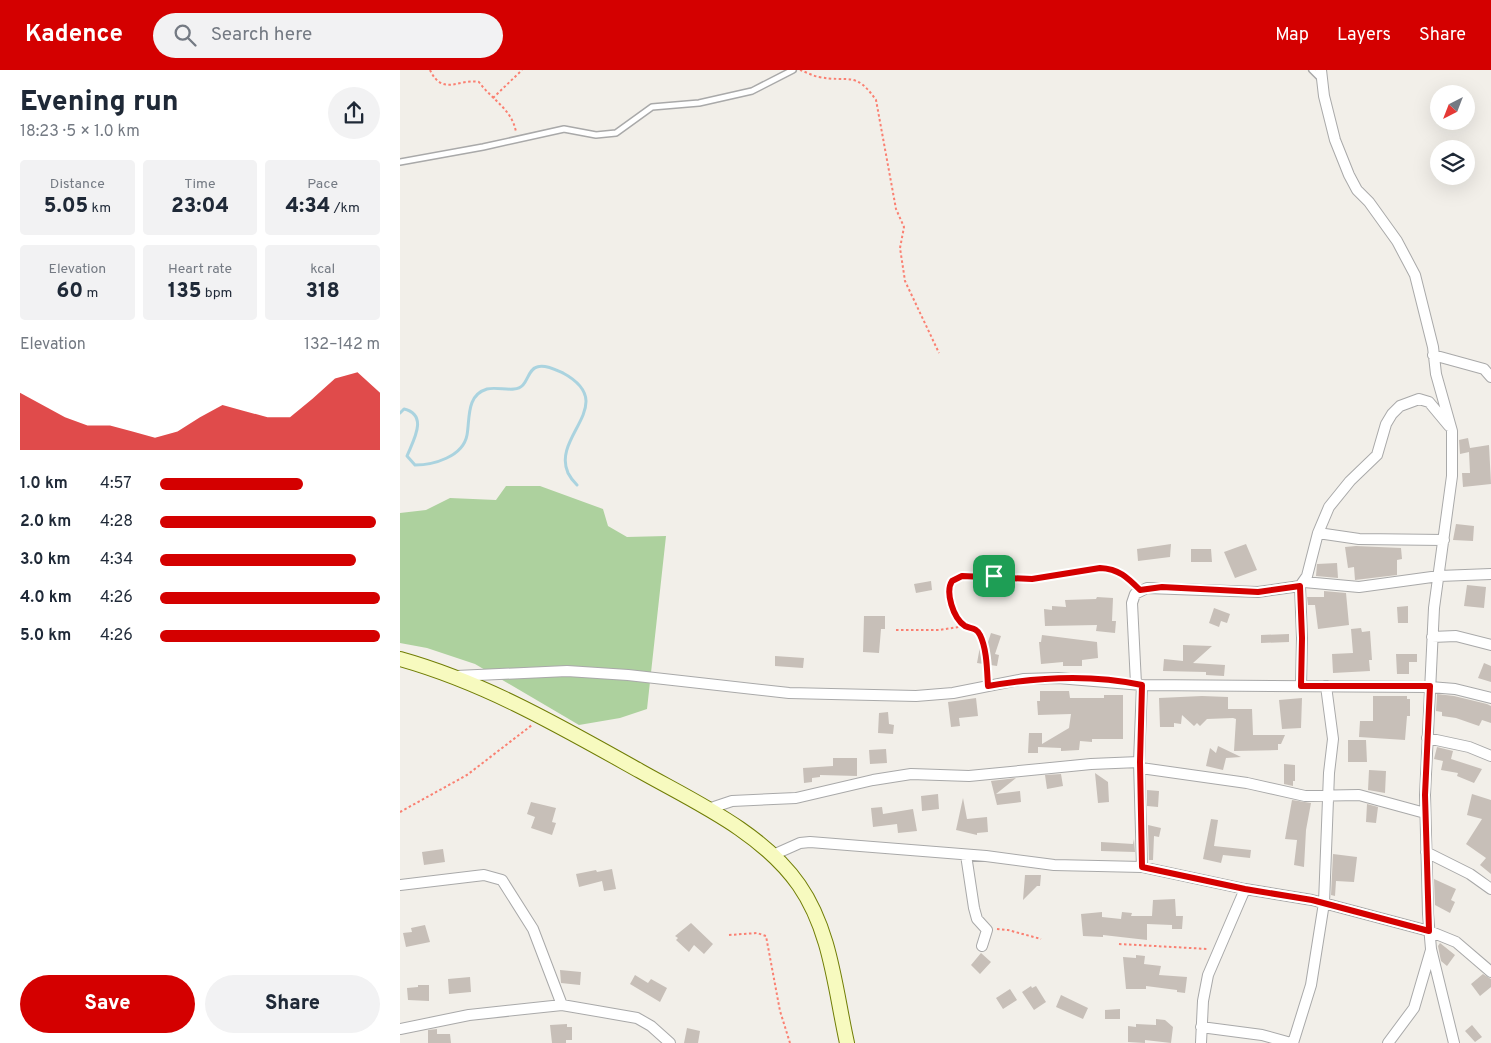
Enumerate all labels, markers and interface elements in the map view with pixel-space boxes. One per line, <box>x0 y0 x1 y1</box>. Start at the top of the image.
search box <box>153 13 503 58</box>
text: Kadence <box>25 20 123 50</box>
icon: search <box>171 21 199 49</box>
text: Search here <box>211 23 312 47</box>
text: Map <box>1275 24 1309 47</box>
text: Layers <box>1337 24 1391 47</box>
text: Share <box>1419 24 1466 47</box>
text: Evening run <box>20 85 179 121</box>
north arrow <box>1430 85 1475 130</box>
map controls <box>1430 85 1475 185</box>
button: share <box>328 87 380 139</box>
text: 18:23 · 5 × 1.0 km <box>20 122 140 142</box>
button: layers <box>1430 140 1475 185</box>
text: Distance <box>50 176 105 193</box>
text: Time <box>184 176 216 193</box>
text: Pace <box>307 176 338 193</box>
text: 5.05 <box>44 193 88 220</box>
text: 23:04 <box>171 193 229 220</box>
text: 4:34 <box>285 193 331 220</box>
text: km <box>88 200 111 217</box>
text: /km <box>331 200 360 217</box>
text: Elevation <box>49 261 106 278</box>
text: Heart rate <box>168 261 232 278</box>
text: kcal <box>310 261 335 278</box>
text: 60 <box>56 278 83 305</box>
text: 135 <box>168 278 202 305</box>
text: 318 <box>305 278 340 305</box>
text: m <box>83 285 98 302</box>
text: bpm <box>202 285 232 302</box>
text: Elevation <box>20 335 86 355</box>
text: 132–142 m <box>304 335 380 355</box>
text: 1.0 km <box>20 474 68 494</box>
text: 4:57 <box>100 474 132 494</box>
text: 2.0 km <box>20 512 71 532</box>
text: 4:28 <box>100 512 133 532</box>
text: 3.0 km <box>20 550 71 570</box>
text: 4:34 <box>100 550 133 570</box>
pin <box>973 555 1015 597</box>
icon: arrive <box>980 562 1008 590</box>
text: 4.0 km <box>20 588 72 608</box>
text: 4:26 <box>100 588 133 608</box>
text: 5.0 km <box>20 626 71 646</box>
text: 4:26 <box>100 626 133 646</box>
button: Save <box>20 975 195 1033</box>
button: Share <box>205 975 380 1033</box>

